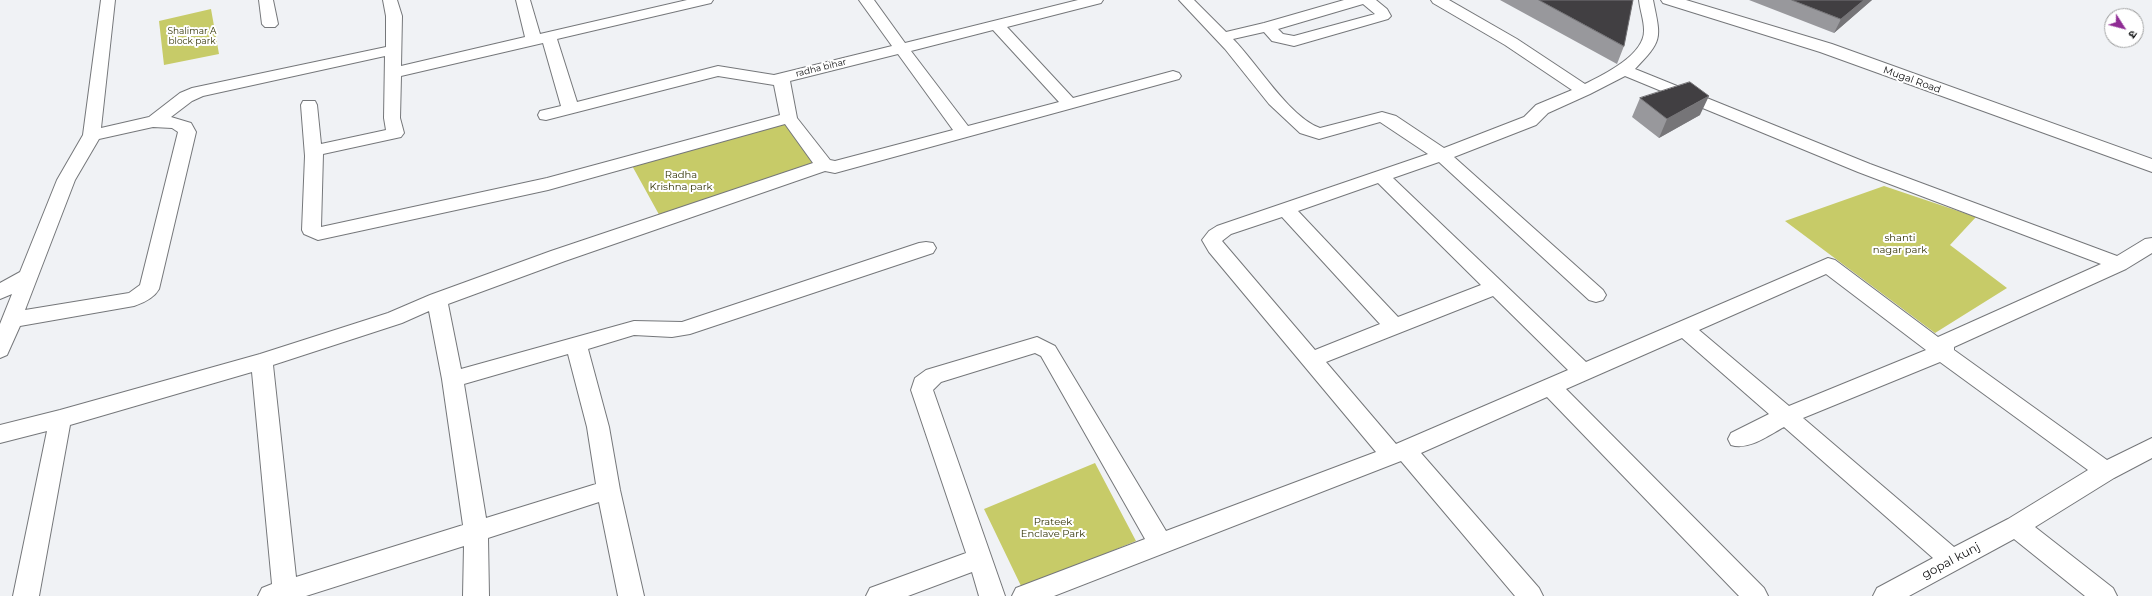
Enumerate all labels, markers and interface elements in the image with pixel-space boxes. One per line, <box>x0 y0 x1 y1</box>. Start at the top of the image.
north arrow <box>2104 8 2144 48</box>
park label: Shalimar A block park <box>167 26 217 47</box>
text: उ <box>2125 28 2140 41</box>
street label: radha bihar <box>794 56 848 80</box>
street label: Mugal Road <box>1882 64 1942 96</box>
park label: Radha Krishna park <box>649 169 713 192</box>
park label: shanti nagar park <box>1873 232 1927 256</box>
park label: Prateek Enclave Park <box>1021 516 1085 540</box>
street label: gopal kunj <box>1919 540 1983 582</box>

